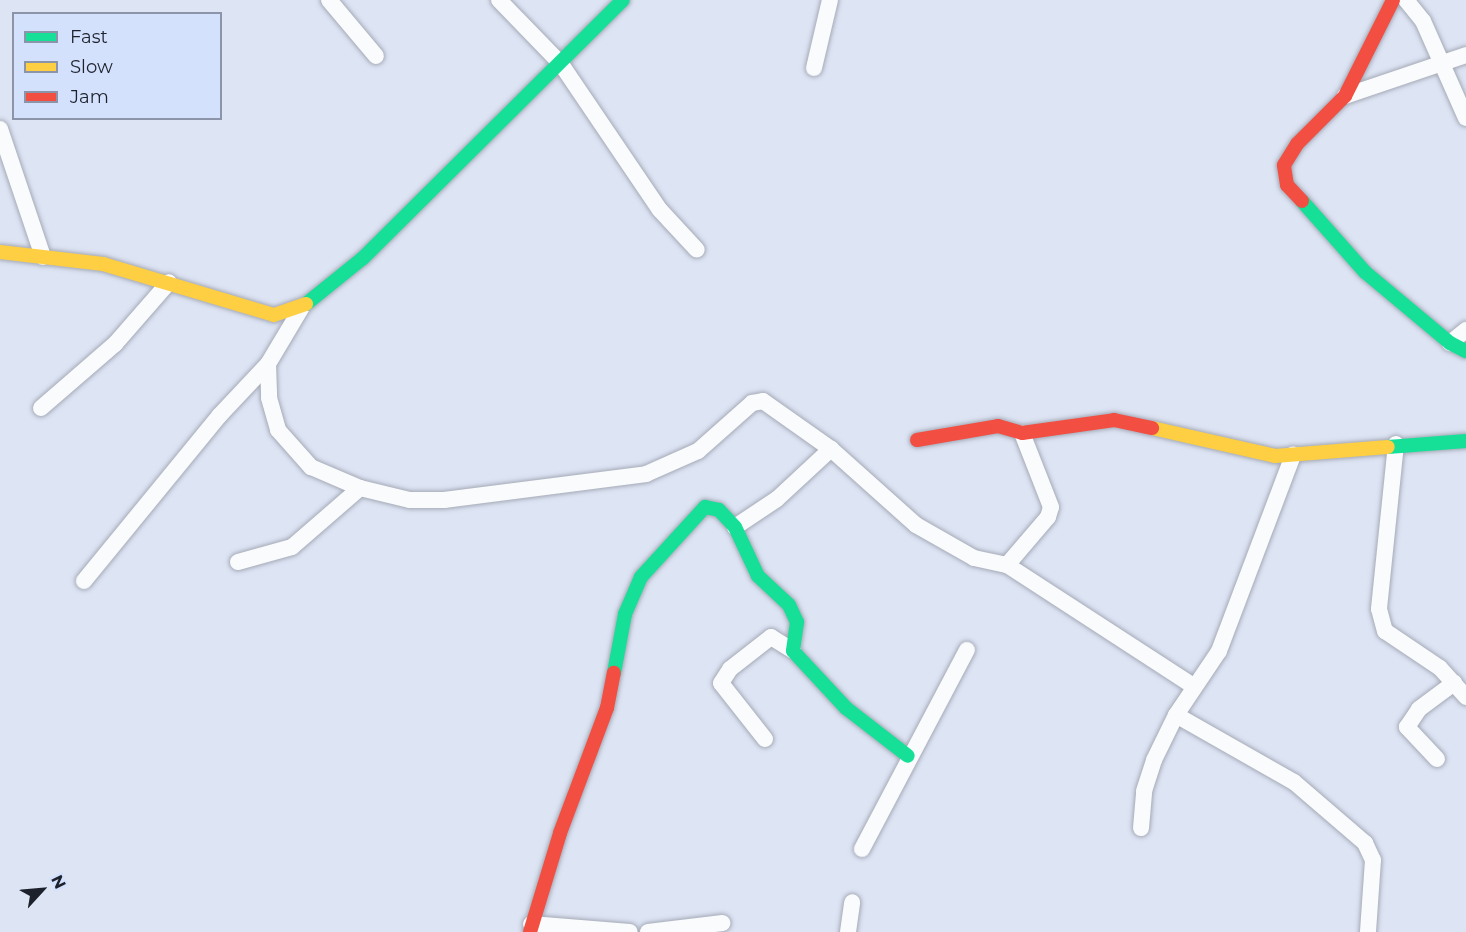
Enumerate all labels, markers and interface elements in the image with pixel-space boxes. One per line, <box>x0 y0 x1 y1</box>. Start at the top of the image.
legend <box>12 12 222 120</box>
text: Fast <box>70 26 108 48</box>
text: Slow <box>70 56 113 78</box>
text: Jam <box>70 86 109 108</box>
north arrow <box>12 860 72 920</box>
text: N <box>47 872 70 892</box>

